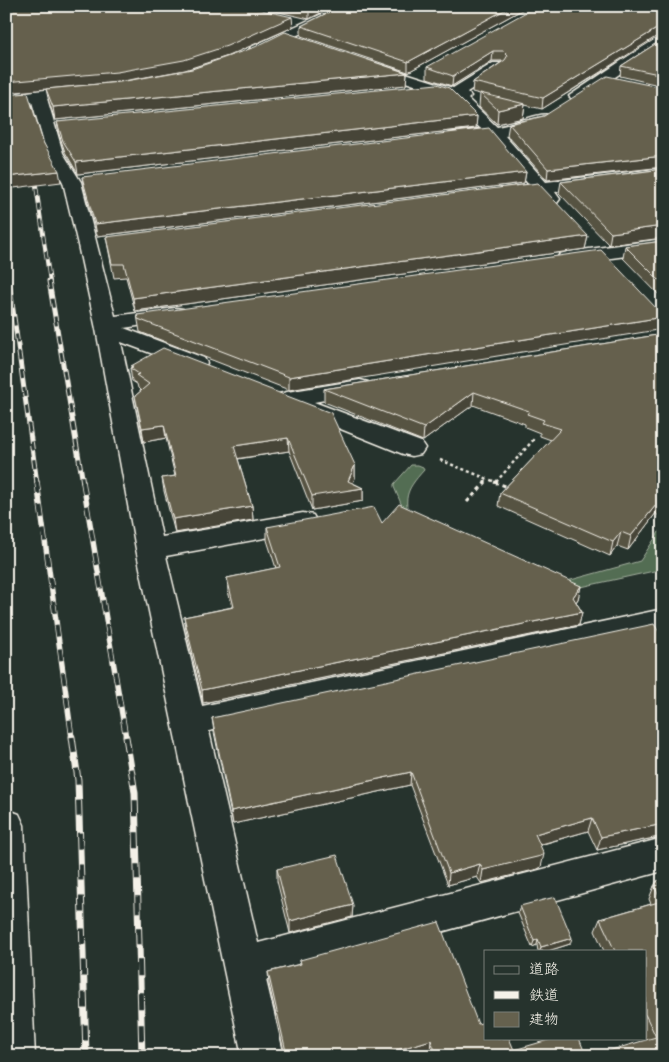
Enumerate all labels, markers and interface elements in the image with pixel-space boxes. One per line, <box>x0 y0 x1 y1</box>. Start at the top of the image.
legend <box>484 950 646 1040</box>
text: 道路 <box>529 960 559 979</box>
text: 鉄道 <box>529 986 559 1005</box>
text: 建物 <box>529 1010 559 1029</box>

